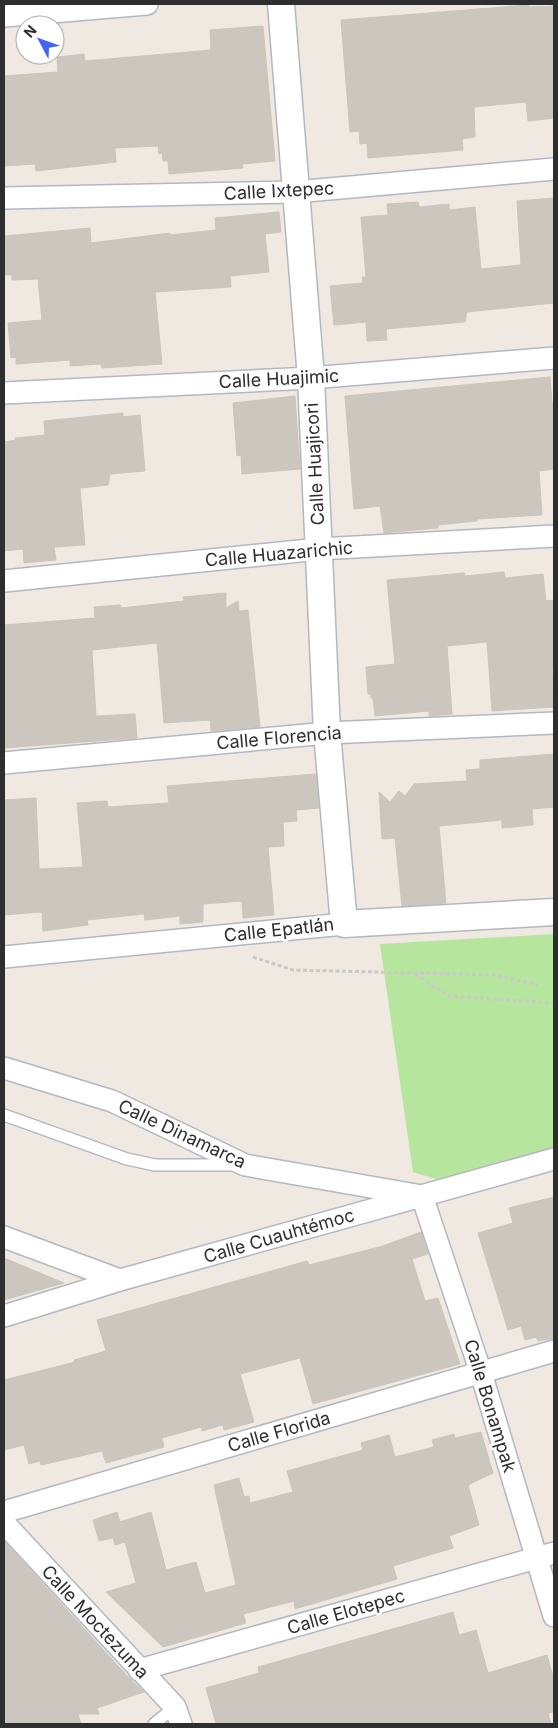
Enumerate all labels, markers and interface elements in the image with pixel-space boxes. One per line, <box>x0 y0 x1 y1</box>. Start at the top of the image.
north arrow <box>15 15 65 65</box>
text: N <box>20 22 40 41</box>
street label: Calle Ixtepec <box>223 177 335 204</box>
street label: Calle Huajimic <box>218 365 340 392</box>
street label: Calle Huajicori <box>301 402 328 526</box>
street label: Calle Huazarichic <box>204 537 354 570</box>
street label: Calle Florencia <box>215 722 342 753</box>
street label: Calle Epatlán <box>223 913 335 946</box>
street label: Calle Dinamarca <box>115 1095 249 1172</box>
street label: Calle Cuauhtémoc <box>201 1204 357 1267</box>
street label: Calle Bonampak <box>460 1337 521 1475</box>
street label: Calle Florida <box>225 1407 333 1456</box>
street label: Calle Moctezuma <box>37 1561 153 1683</box>
street label: Calle Elotepec <box>285 1585 407 1638</box>

